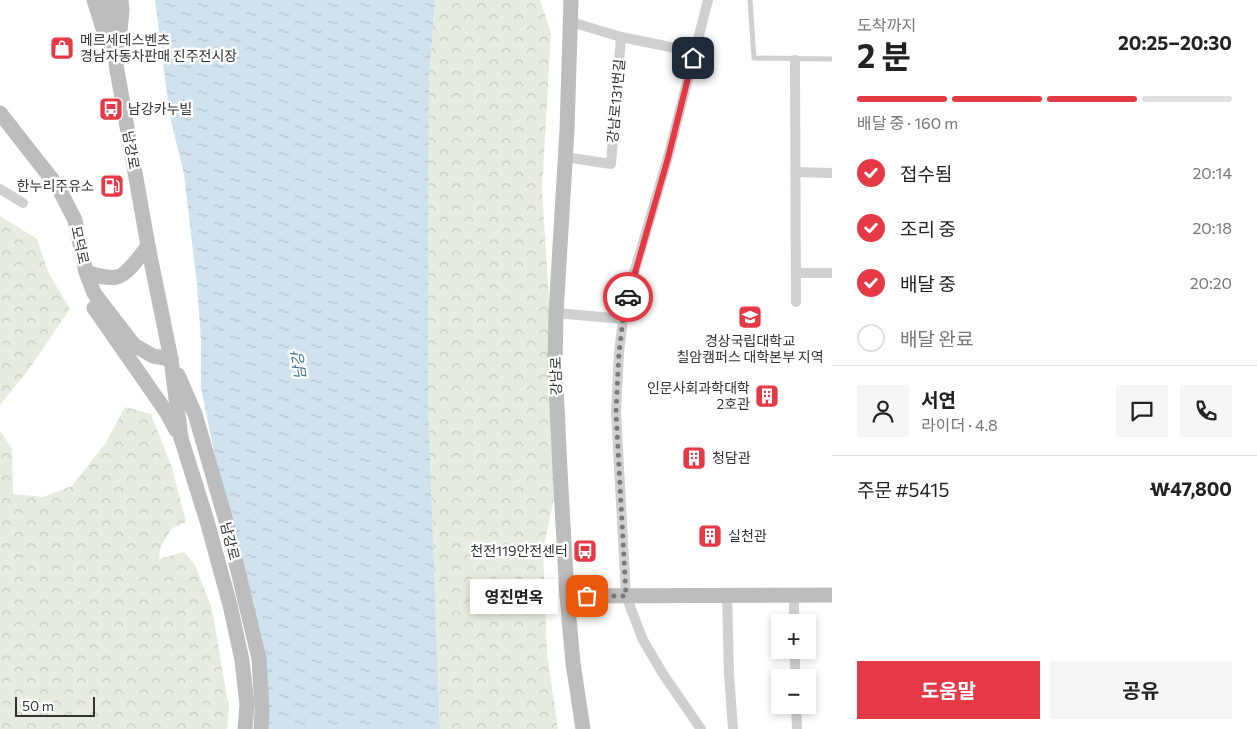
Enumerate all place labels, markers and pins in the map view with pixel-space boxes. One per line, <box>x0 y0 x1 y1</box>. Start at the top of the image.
place label: 메르세데스벤츠 경남자동차판매 진주전시장 <box>80 31 237 64</box>
shop icon: 메르세데스벤츠 경남자동차판매 진주전시장 <box>49 35 75 61</box>
pin <box>672 37 714 79</box>
bus stop icon: 남강카누빌 <box>98 96 124 122</box>
place label: 남강카누빌 <box>128 100 192 117</box>
fuel station icon: 한누리주유소 <box>99 173 125 199</box>
place label: 한누리주유소 <box>17 177 94 194</box>
school or university icon: 경상국립대학교 칠암캠퍼스 대학본부 지역 <box>737 304 763 330</box>
place label: 경상국립대학교 칠암캠퍼스 대학본부 지역 <box>676 332 824 365</box>
place label: 인문사회과학대학 2호관 <box>647 379 750 412</box>
building icon: 인문사회과학대학 2호관 <box>754 383 780 409</box>
building icon: 청담관 <box>681 445 707 471</box>
place label: 청담관 <box>712 449 751 466</box>
building icon: 실천관 <box>697 523 723 549</box>
place label: 실천관 <box>728 527 767 544</box>
bus stop icon: 천전119안전센터 <box>572 538 598 564</box>
place label: 천전119안전센터 <box>470 542 568 559</box>
pin <box>566 575 608 617</box>
callout: 영진면옥 <box>470 578 557 614</box>

